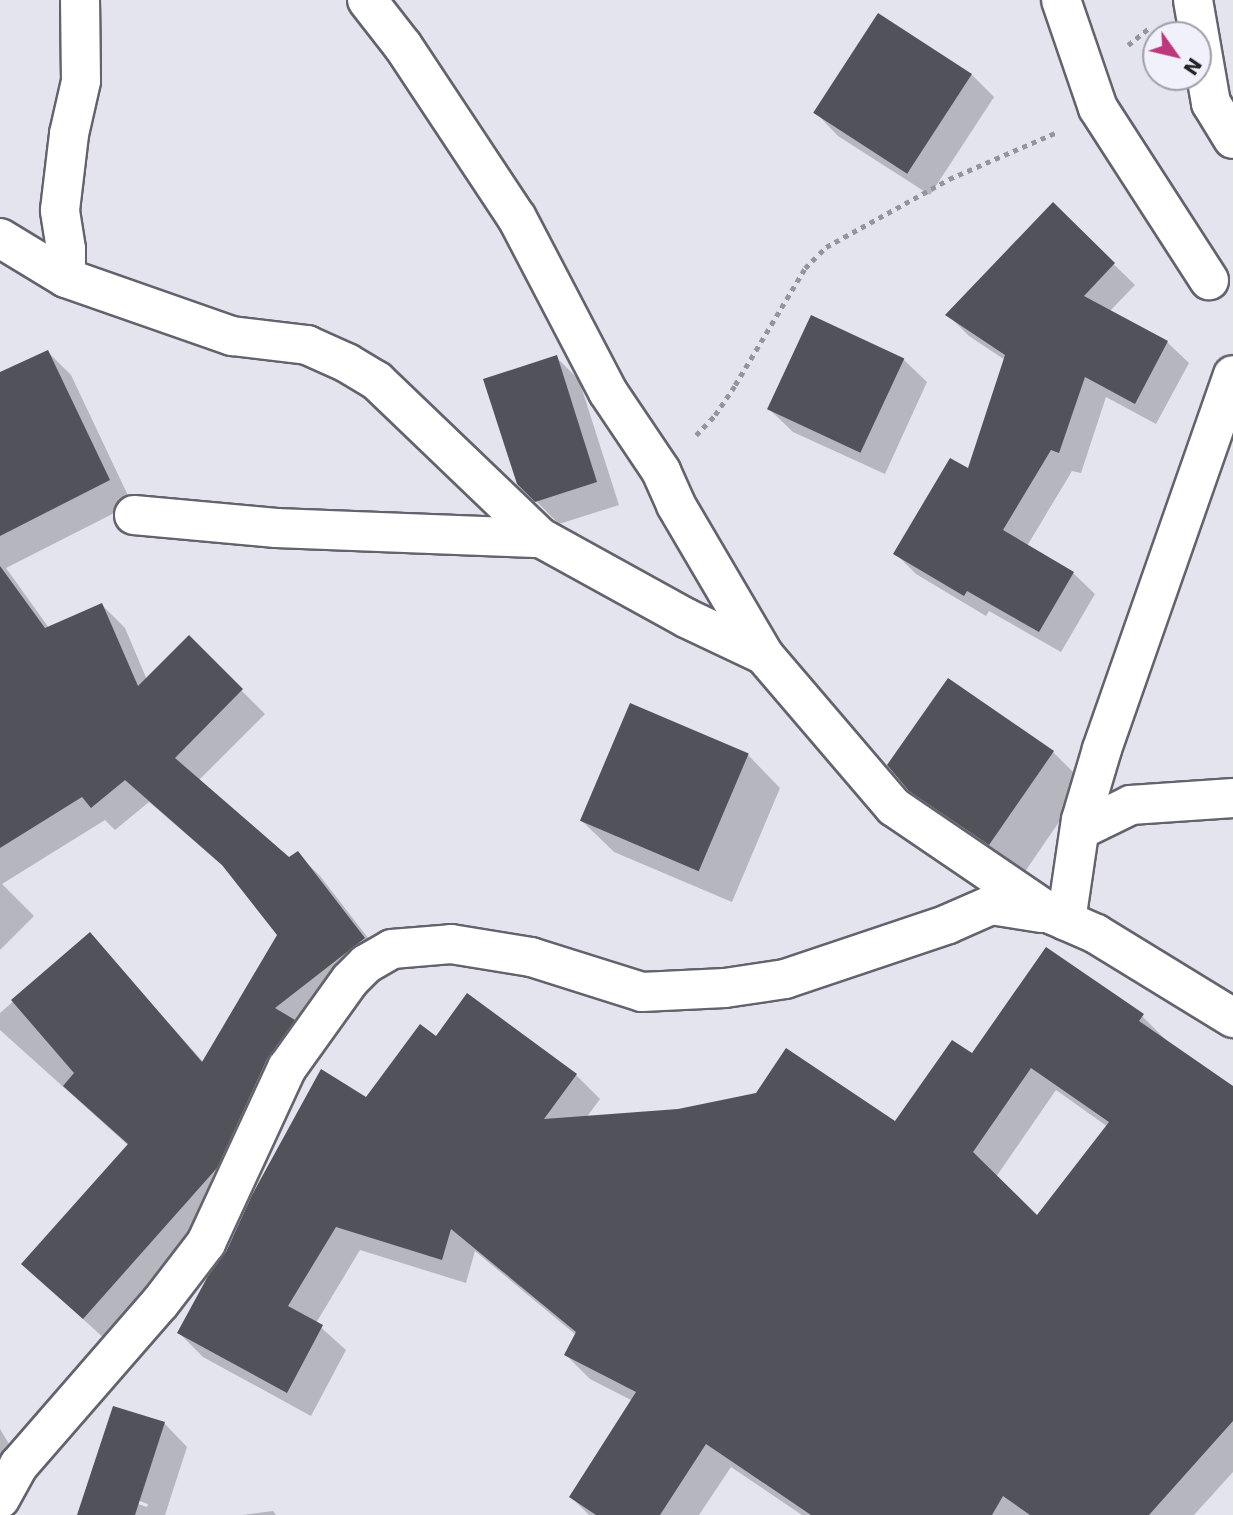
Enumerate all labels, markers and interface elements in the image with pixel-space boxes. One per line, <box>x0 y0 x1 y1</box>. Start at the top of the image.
north arrow <box>1142 21 1212 91</box>
text: N <box>1179 54 1206 79</box>

